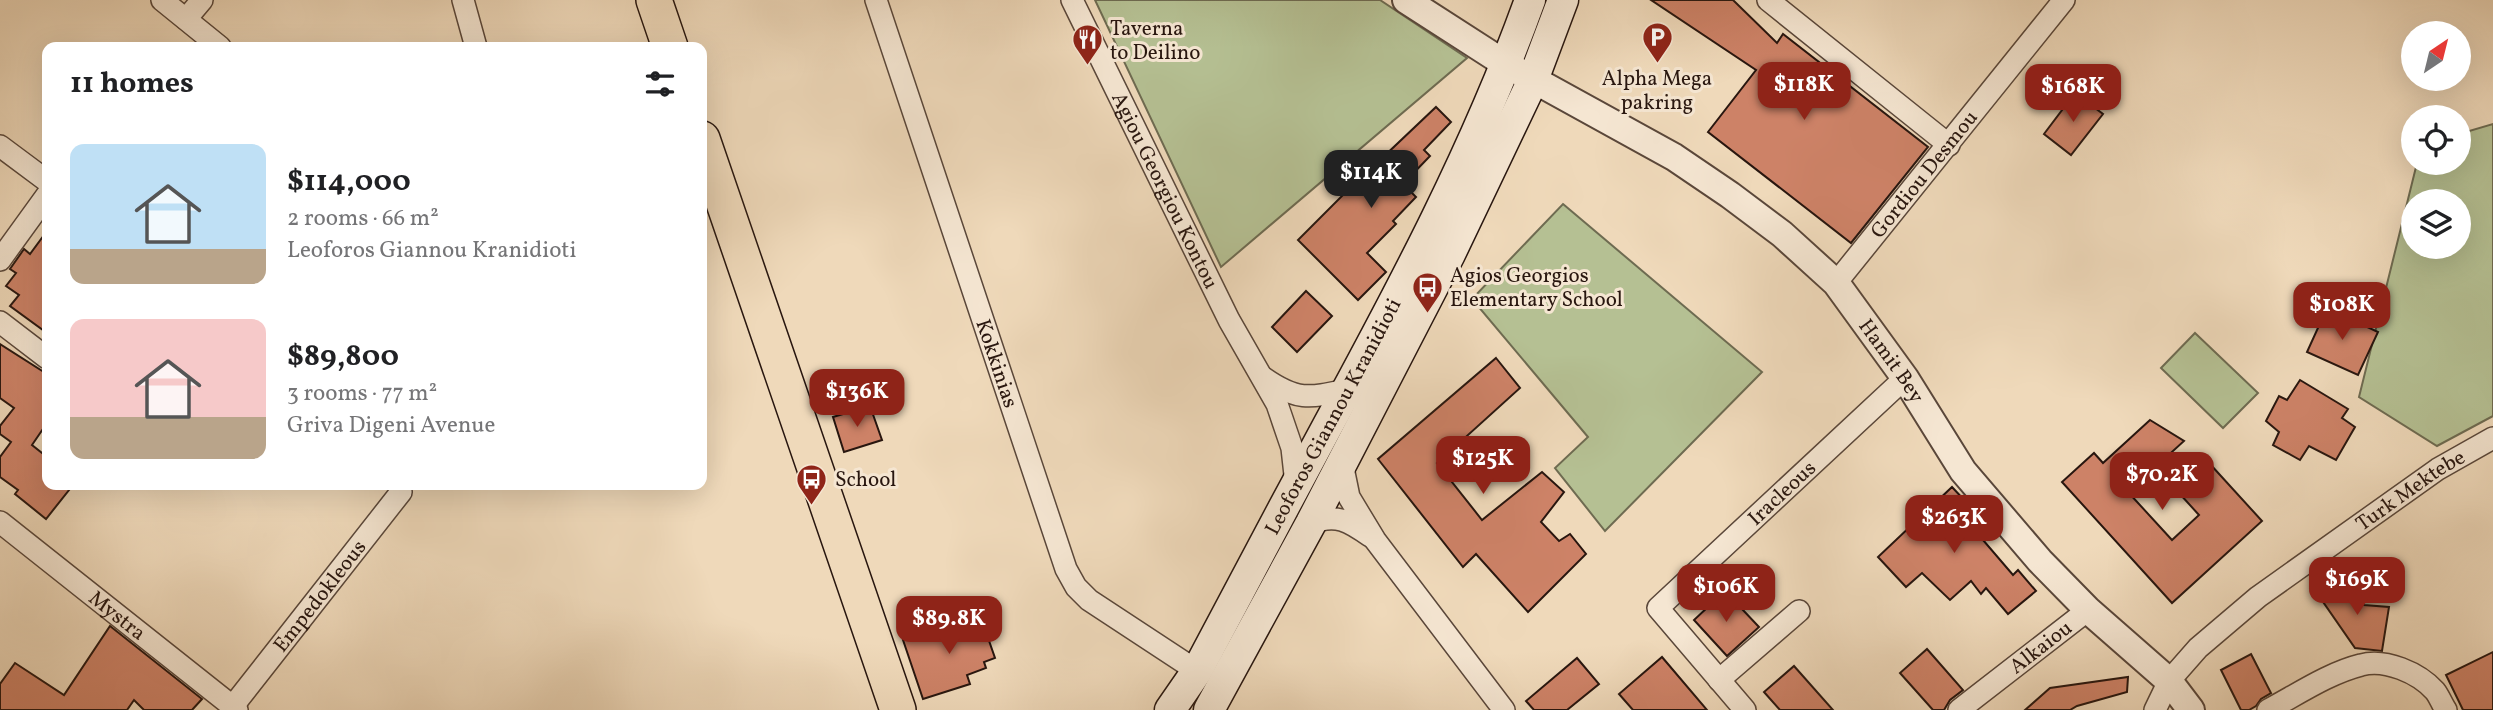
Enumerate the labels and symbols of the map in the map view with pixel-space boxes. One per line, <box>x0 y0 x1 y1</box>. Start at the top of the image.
place label: Taverna to Deilino <box>1110 15 1200 68</box>
parking icon: Alpha Mega pakring <box>1640 21 1674 65</box>
north arrow <box>2401 21 2471 91</box>
restaurant icon: Taverna to Deilino <box>1070 23 1104 67</box>
pin: $118K <box>1755 62 1853 122</box>
pin: $168K <box>2024 64 2122 124</box>
place label: Alpha Mega pakring <box>1602 65 1712 118</box>
street label: Agiou Georgiou Kontou <box>1103 88 1225 294</box>
street label: Gordiou Desmou <box>1865 105 1985 245</box>
pin: $114K <box>1322 150 1420 210</box>
place label: Agios Georgios Elementary School <box>1450 262 1623 315</box>
bus stop icon: Agios Georgios Elementary School <box>1410 270 1444 314</box>
pin: $108K <box>2293 282 2391 342</box>
street label: Leoforos Giannou Kranidioti <box>1259 294 1409 540</box>
street label: Hamit Bey <box>1851 313 1931 410</box>
street label: Kokkinias <box>968 316 1024 412</box>
pin: $136K <box>808 370 906 429</box>
pin: $125K <box>1434 436 1532 496</box>
street label: Turk Mektebe <box>2350 444 2471 539</box>
pin: $70.2K <box>2105 452 2219 512</box>
street label: Iracleous <box>1742 455 1823 533</box>
bus stop icon: School <box>795 462 829 506</box>
place label: School <box>835 466 896 495</box>
pin: $263K <box>1905 496 2003 555</box>
street label: Empedokleous <box>267 534 374 659</box>
pin: $169K <box>2308 558 2406 617</box>
pin: $106K <box>1677 564 1775 624</box>
street label: Mystra <box>82 585 151 648</box>
pin: $89.8K <box>892 596 1006 656</box>
street label: Alkaiou <box>2004 614 2079 682</box>

